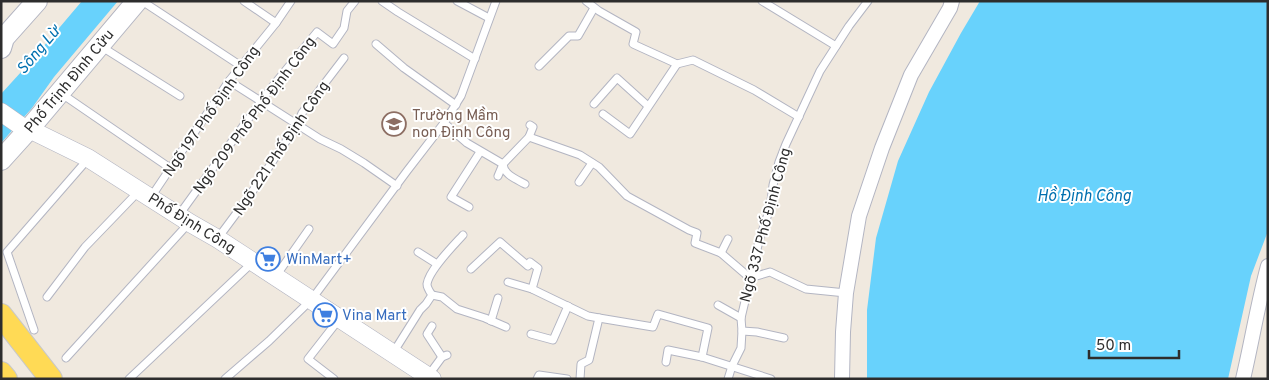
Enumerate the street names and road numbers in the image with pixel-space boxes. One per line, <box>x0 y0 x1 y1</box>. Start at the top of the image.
street label: Phố Trịnh Đình Cửu <box>20 25 119 138</box>
street label: Ngõ 209 Phố Phố Định Công <box>189 33 321 198</box>
street label: Ngõ 197 Phố Định Công <box>159 42 265 181</box>
street label: Ngõ 221 Phố Định Công <box>229 77 334 220</box>
street label: Ngõ 337 Phố Định Công <box>736 146 796 305</box>
street label: Phố Định Công <box>144 189 239 259</box>

